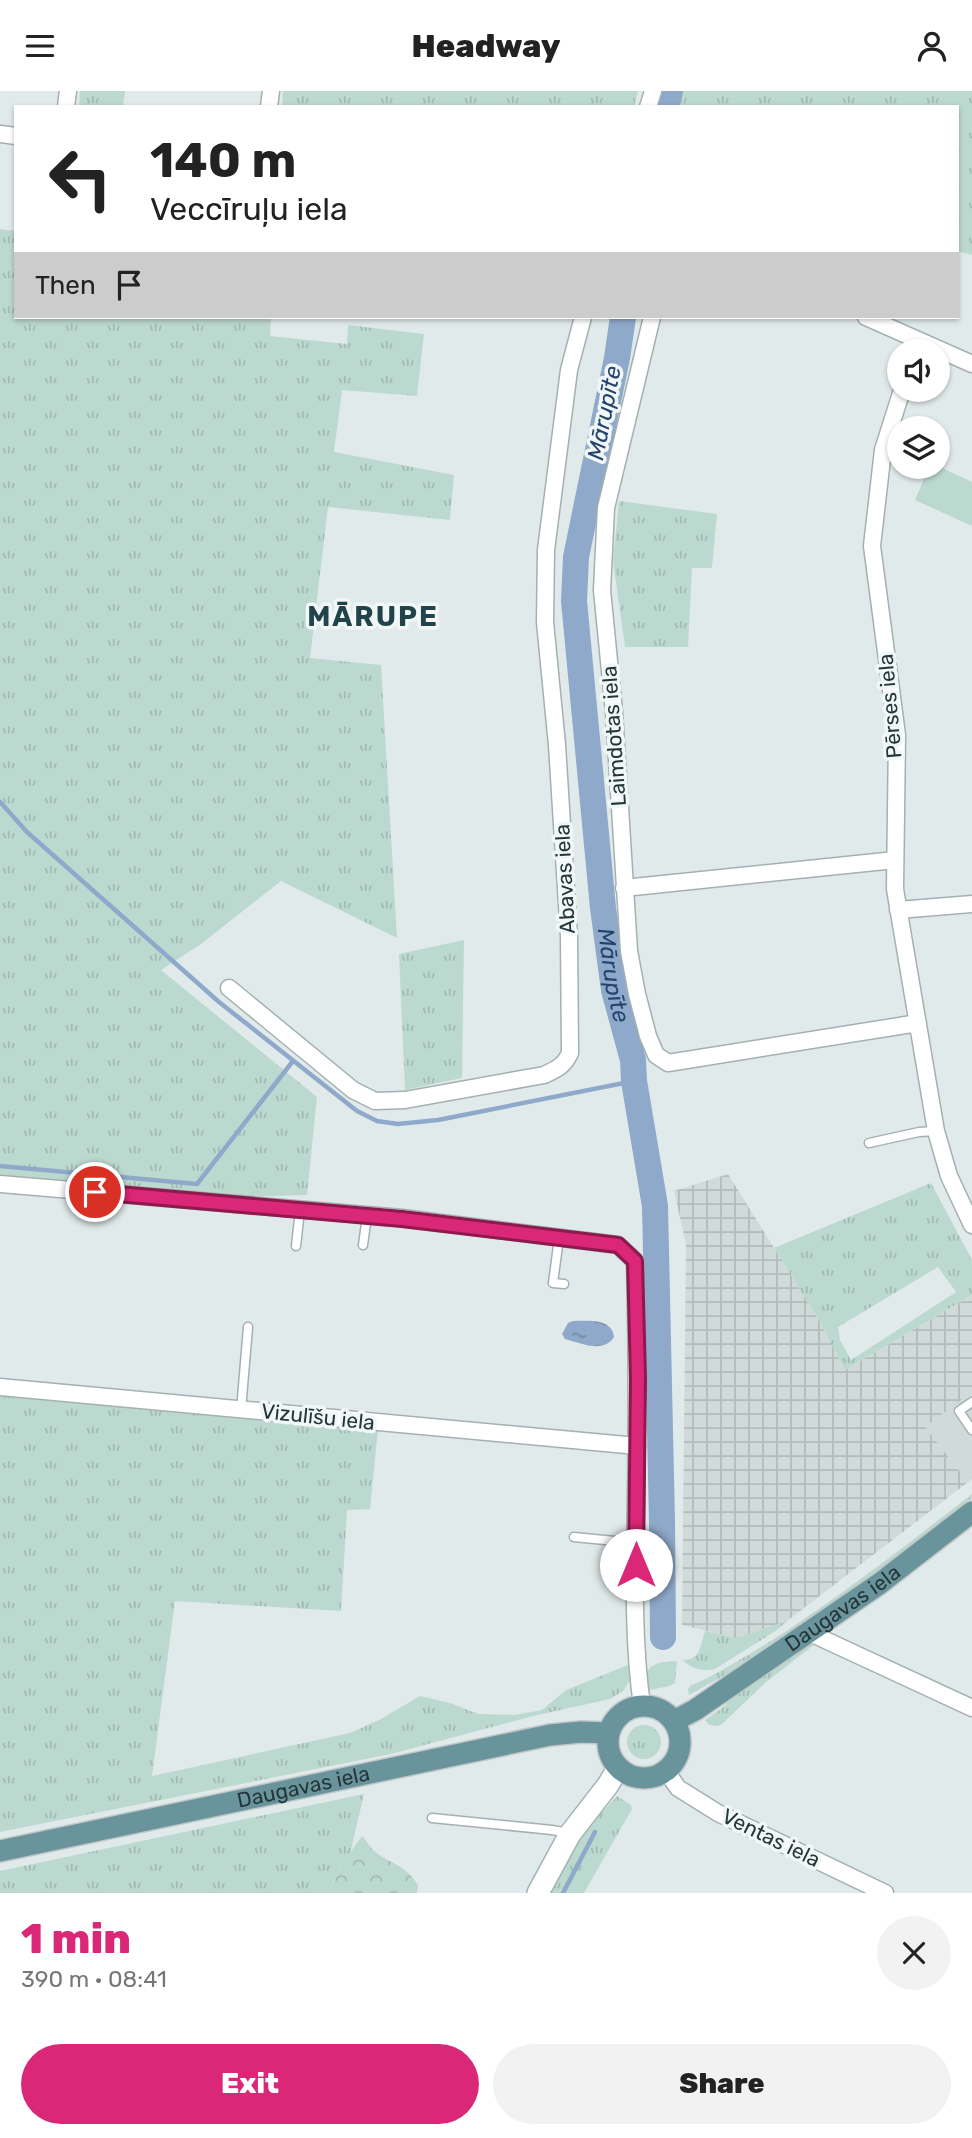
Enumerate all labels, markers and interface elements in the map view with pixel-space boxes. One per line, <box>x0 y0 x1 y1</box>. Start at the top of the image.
icon: menu <box>21 27 59 65</box>
text: Headway <box>411 27 561 65</box>
icon: person <box>913 27 951 65</box>
text: 140 m <box>150 131 296 189</box>
icon: left <box>35 133 126 224</box>
text: Veccīruļu iela <box>150 190 348 228</box>
icon: arrive <box>110 266 148 304</box>
text: Then <box>35 270 96 301</box>
map controls <box>887 339 950 479</box>
button: sound <box>887 339 950 402</box>
water label: Mārupīte <box>581 363 627 462</box>
button: layers <box>887 416 950 479</box>
district label: MĀRUPE <box>307 600 439 633</box>
street label: Pērses iela <box>872 653 907 759</box>
street label: Laimdotas iela <box>596 665 631 807</box>
street label: Abavas iela <box>549 823 580 935</box>
water label: Mārupīte <box>592 926 636 1026</box>
pin <box>65 1162 125 1222</box>
icon: arrive <box>76 1173 114 1211</box>
street label: Vizulīšu iela <box>260 1398 376 1435</box>
position arrow <box>599 1528 673 1602</box>
street label: Daugavas iela <box>780 1559 905 1657</box>
street label: Daugavas iela <box>235 1760 372 1813</box>
street label: Ventas iela <box>718 1803 824 1872</box>
text: 1 min <box>21 1914 131 1964</box>
button: close <box>877 1916 951 1990</box>
text: 390 m · 08:41 <box>21 1965 167 1993</box>
button: Exit <box>21 2044 479 2124</box>
button: Share <box>493 2044 951 2124</box>

